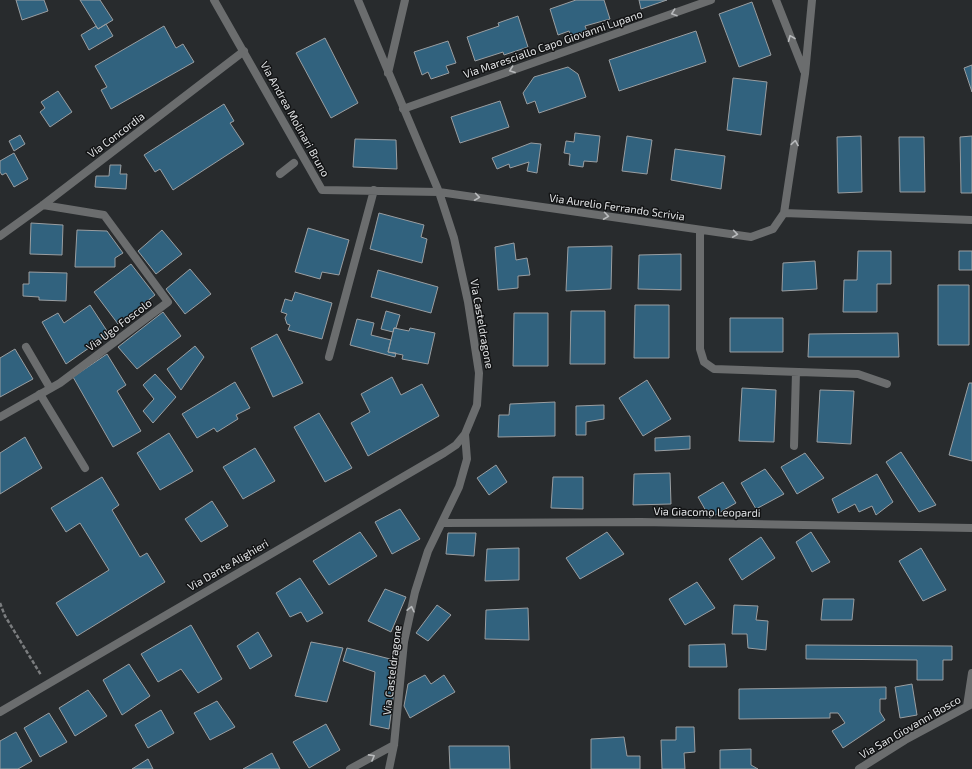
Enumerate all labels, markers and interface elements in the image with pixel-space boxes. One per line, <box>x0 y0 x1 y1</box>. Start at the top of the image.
street label: Via Maresciallo Capo Giovanni Lupano <box>462 7 644 80</box>
one-way arrow <box>671 8 678 17</box>
one-way arrow <box>787 34 795 41</box>
street label: Via Andrea Molinari Bruno <box>258 59 333 179</box>
one-way arrow <box>508 65 515 73</box>
street label: Via Concordia <box>85 109 147 160</box>
one-way arrow <box>790 140 799 146</box>
street label: Via Aurelio Ferrando Scrivia <box>548 191 686 222</box>
one-way arrow <box>474 192 480 201</box>
one-way arrow <box>603 211 609 220</box>
one-way arrow <box>732 230 738 239</box>
street label: Via Casteldragone <box>468 278 497 370</box>
street label: Via Ugo Foscolo <box>83 296 154 353</box>
street label: Via Giacomo Leopardi <box>653 504 761 519</box>
street label: Via Dante Alighieri <box>185 536 270 593</box>
one-way arrow <box>407 606 415 612</box>
street label: Via Casteldragone <box>380 624 403 716</box>
street label: Via San Giovanni Bosco <box>857 692 963 761</box>
one-way arrow <box>368 754 375 761</box>

